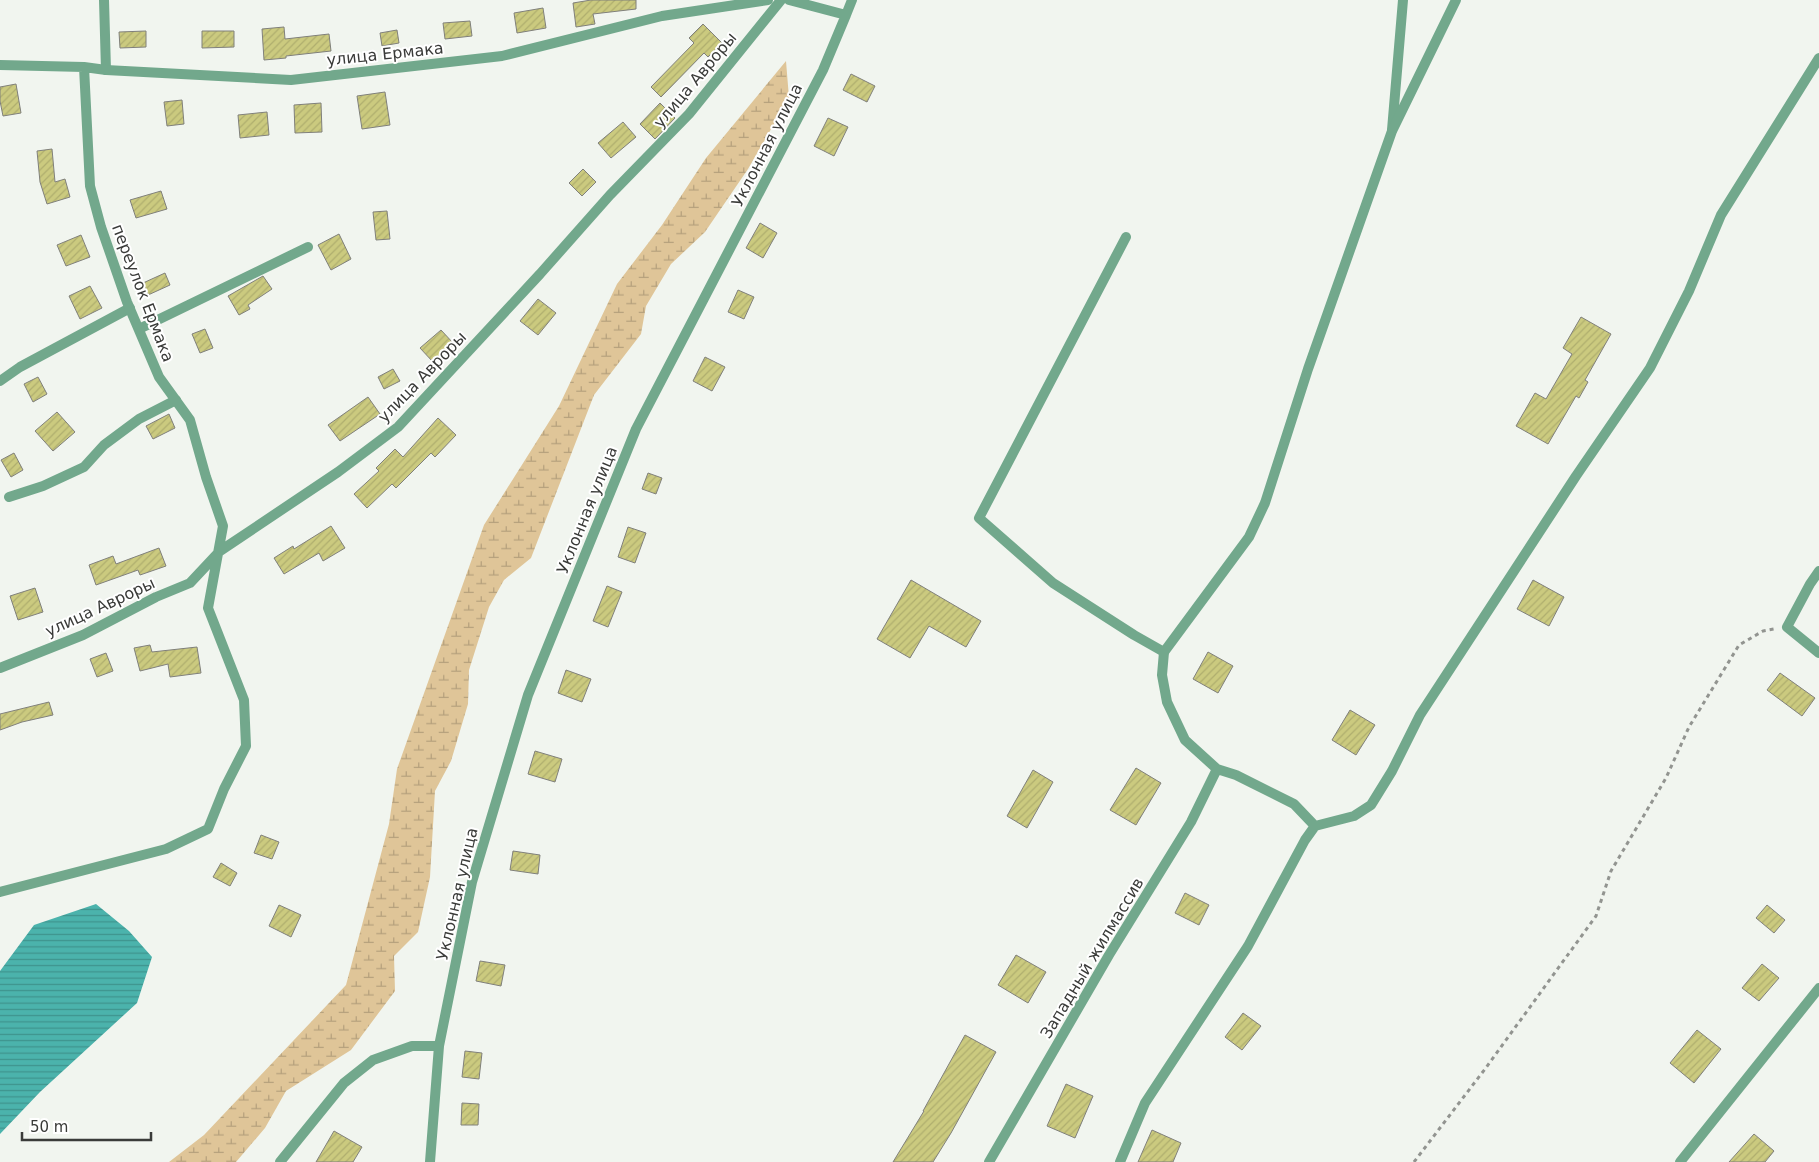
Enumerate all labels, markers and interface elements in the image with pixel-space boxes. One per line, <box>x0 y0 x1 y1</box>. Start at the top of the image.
street label: улица Авроры <box>649 28 741 132</box>
street label: улица Ермака <box>326 38 444 70</box>
street label: Уклонная улица <box>728 80 806 210</box>
street label: переулок Ермака <box>108 221 178 365</box>
street label: улица Авроры <box>374 328 470 426</box>
street label: Уклонная улица <box>553 444 621 576</box>
street label: улица Авроры <box>42 573 158 641</box>
street label: Уклонная улица <box>432 826 482 962</box>
street label: Западный жилмассив <box>1036 874 1148 1042</box>
scale bar <box>22 1110 151 1142</box>
text: 50 m <box>30 1118 68 1136</box>

